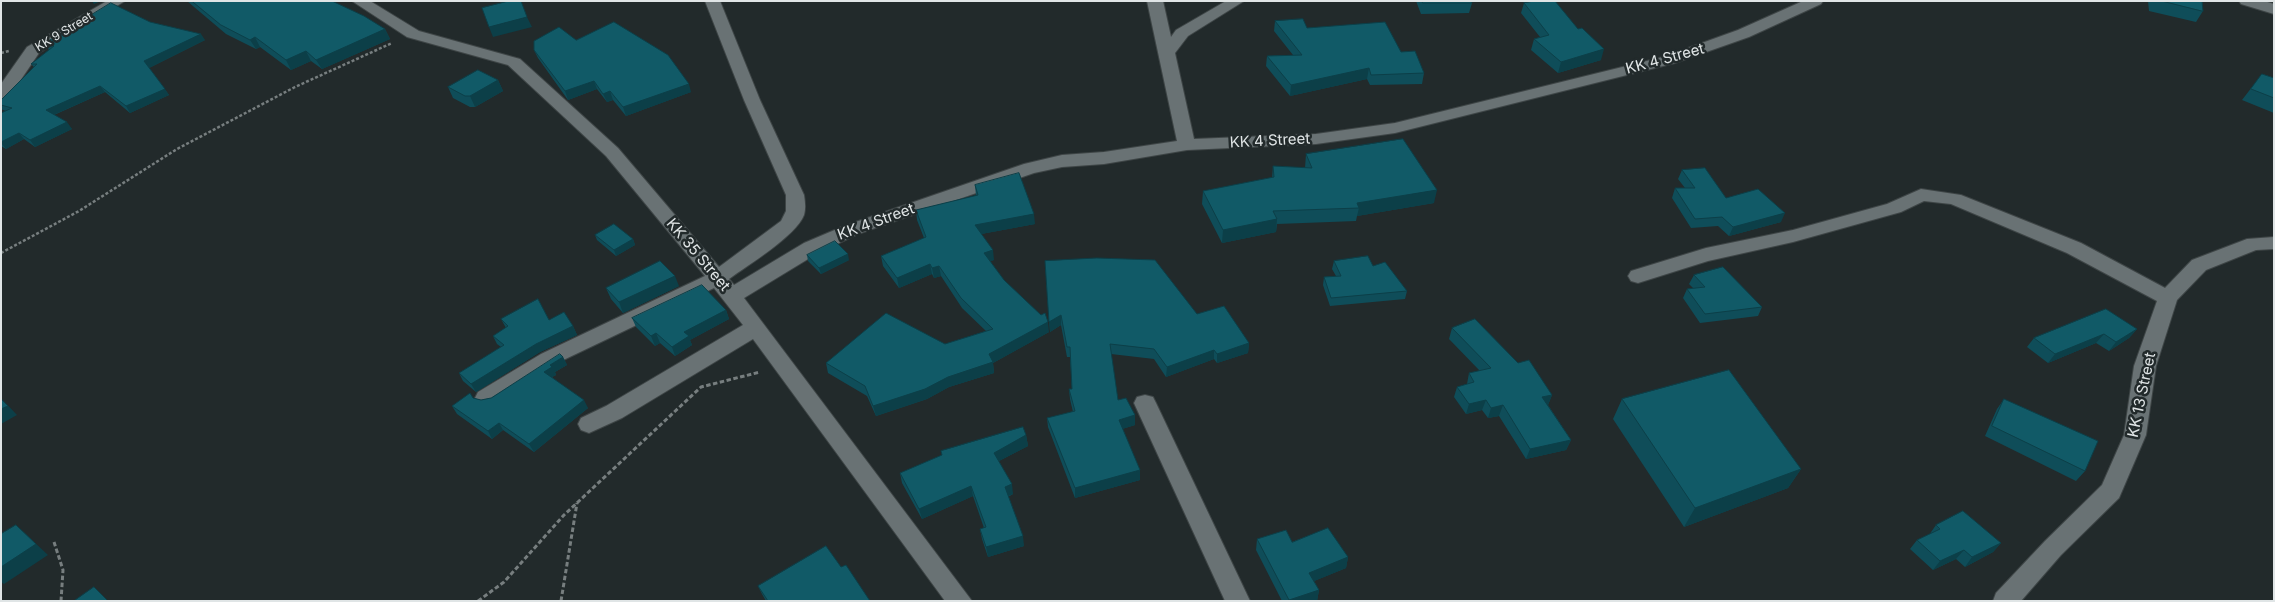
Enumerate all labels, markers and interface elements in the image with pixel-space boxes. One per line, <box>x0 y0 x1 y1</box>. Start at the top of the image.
street label: KK 9 Street <box>33 9 95 55</box>
street label: KK 4 Street <box>1624 40 1706 78</box>
street label: KK 4 Street <box>1229 130 1311 152</box>
street label: KK 4 Street <box>835 200 917 244</box>
street label: KK 35 Street <box>662 215 734 295</box>
street label: KK 13 Street <box>2124 351 2160 439</box>

